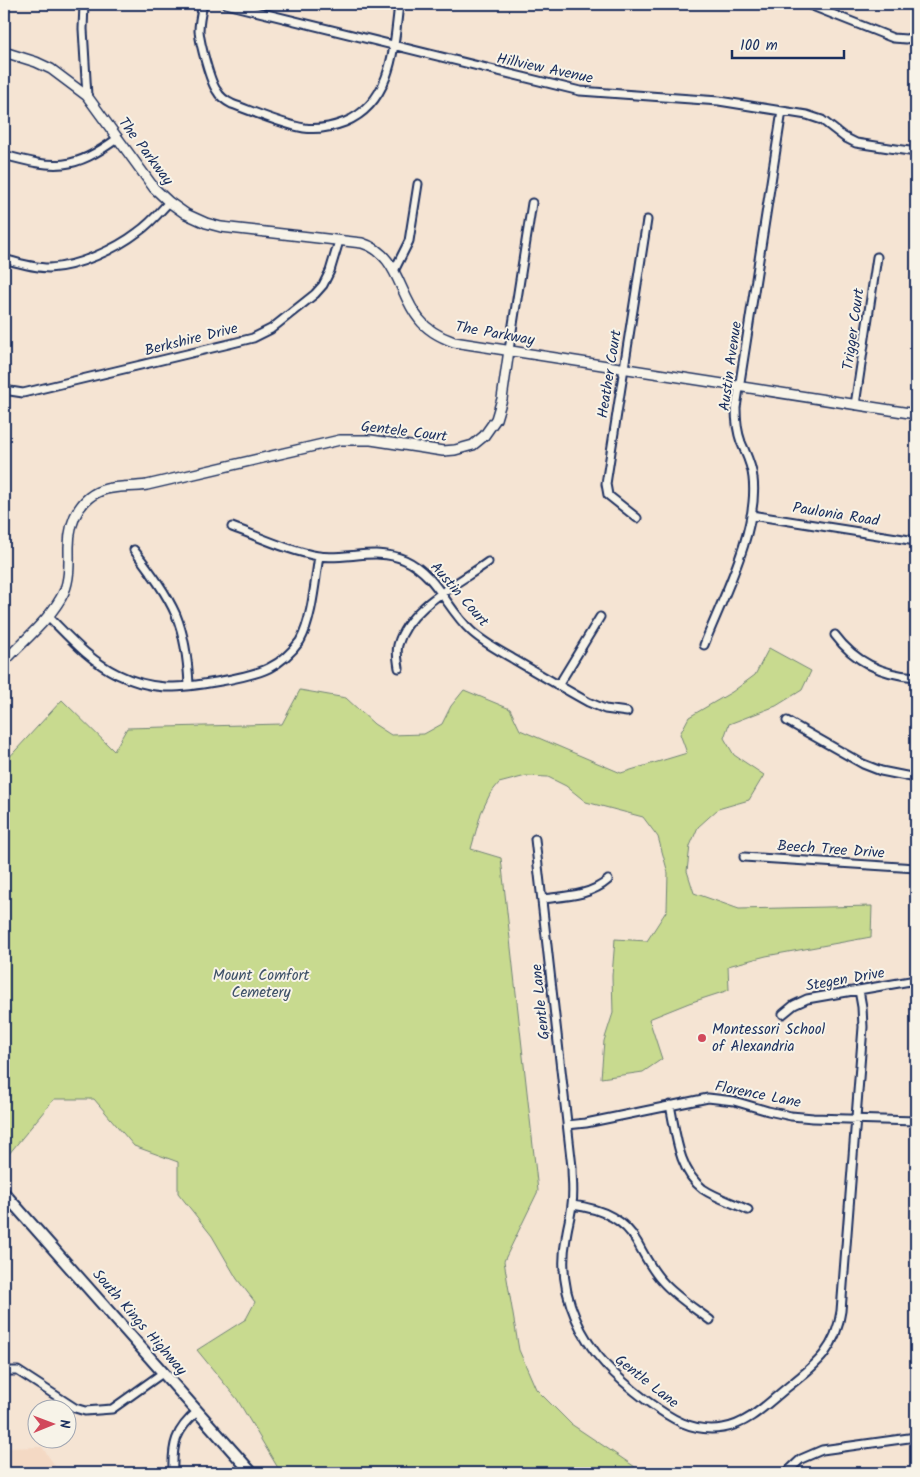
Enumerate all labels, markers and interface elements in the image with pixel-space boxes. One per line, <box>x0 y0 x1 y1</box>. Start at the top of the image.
scale bar <box>732 28 845 60</box>
text: 100 m <box>740 34 778 58</box>
street label: Hillview Avenue <box>494 47 595 91</box>
street label: The Parkway <box>111 112 179 192</box>
street label: Trigger Court <box>836 287 872 372</box>
street label: The Parkway <box>453 315 537 353</box>
street label: Berkshire Drive <box>142 317 241 363</box>
street label: Austin Avenue <box>713 320 749 413</box>
street label: Heather Court <box>591 328 629 420</box>
street label: Gentele Court <box>359 415 449 449</box>
street label: Paulonia Road <box>791 496 881 534</box>
street label: Austin Court <box>424 557 495 633</box>
street label: Beech Tree Drive <box>776 834 886 866</box>
street label: Stegen Drive <box>804 961 887 999</box>
street label: Gentle Lane <box>525 963 557 1041</box>
park label: Mount Comfort Cemetery <box>213 964 309 1005</box>
place label: Montessori School of Alexandria <box>712 1018 826 1059</box>
marker: Montessori School of Alexandria <box>696 1032 708 1044</box>
street label: Florence Lane <box>713 1075 803 1115</box>
street label: South Kings Highway <box>86 1264 193 1382</box>
street label: Gentle Lane <box>609 1349 684 1415</box>
north arrow <box>28 1400 78 1450</box>
text: N <box>53 1419 75 1429</box>

